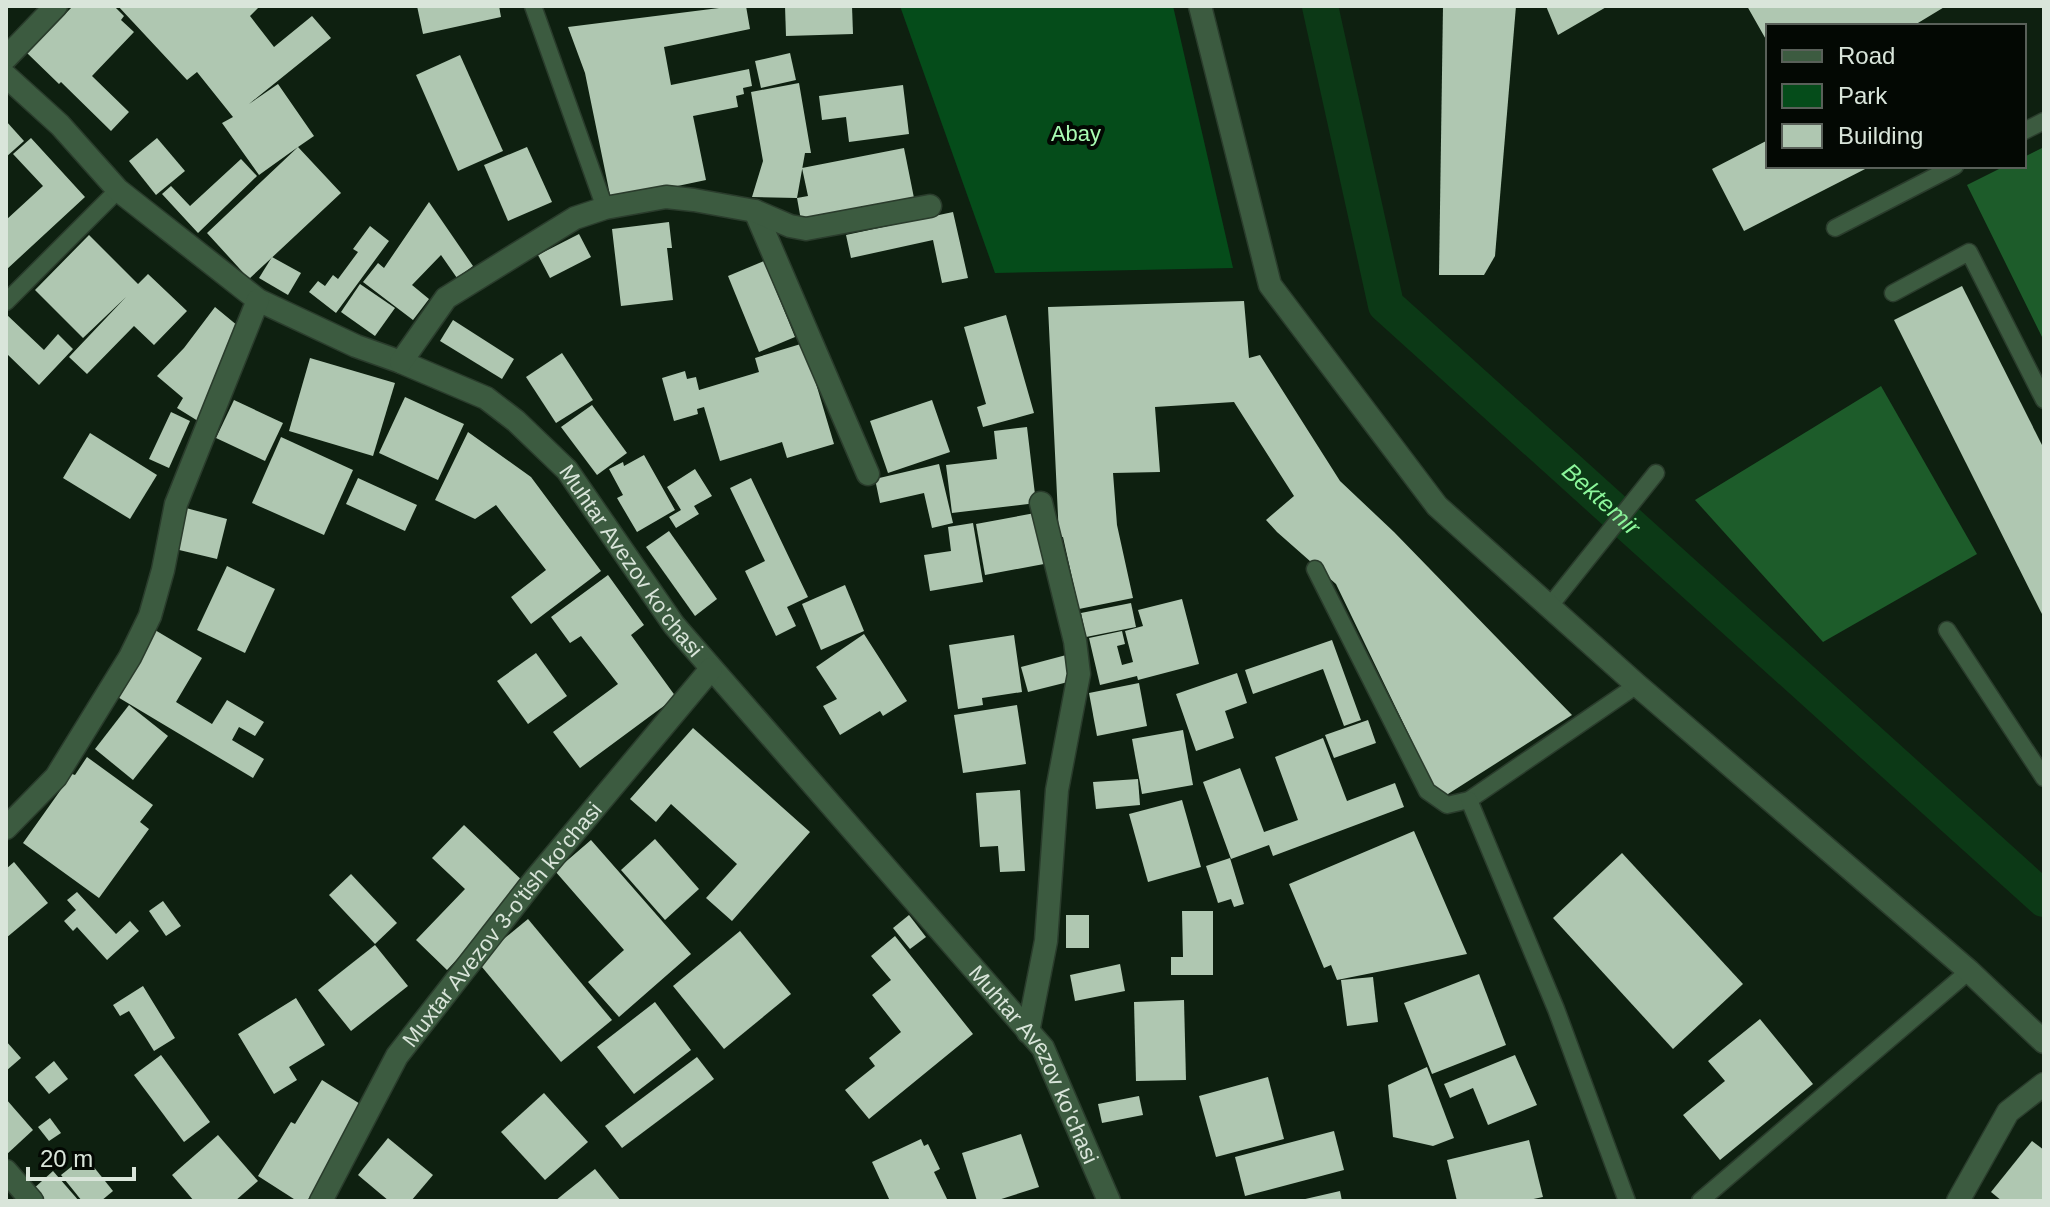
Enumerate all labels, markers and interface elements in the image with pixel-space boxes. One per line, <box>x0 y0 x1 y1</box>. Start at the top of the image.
legend <box>1766 24 2026 168</box>
text: Road <box>1838 42 1895 69</box>
text: Park <box>1838 82 1888 109</box>
park label: Abay <box>1051 121 1101 146</box>
text: Building <box>1838 122 1923 149</box>
water label: Bektemir <box>1557 457 1646 541</box>
street label: Muhtar Avezov ko'chasi <box>554 460 708 662</box>
street label: Muxtar Avezov 3-o'tish ko'chasi <box>397 797 607 1052</box>
street label: Muhtar Avezov ko'chasi <box>964 960 1103 1167</box>
scale bar <box>28 1131 134 1181</box>
text: 20 m <box>40 1145 93 1172</box>

